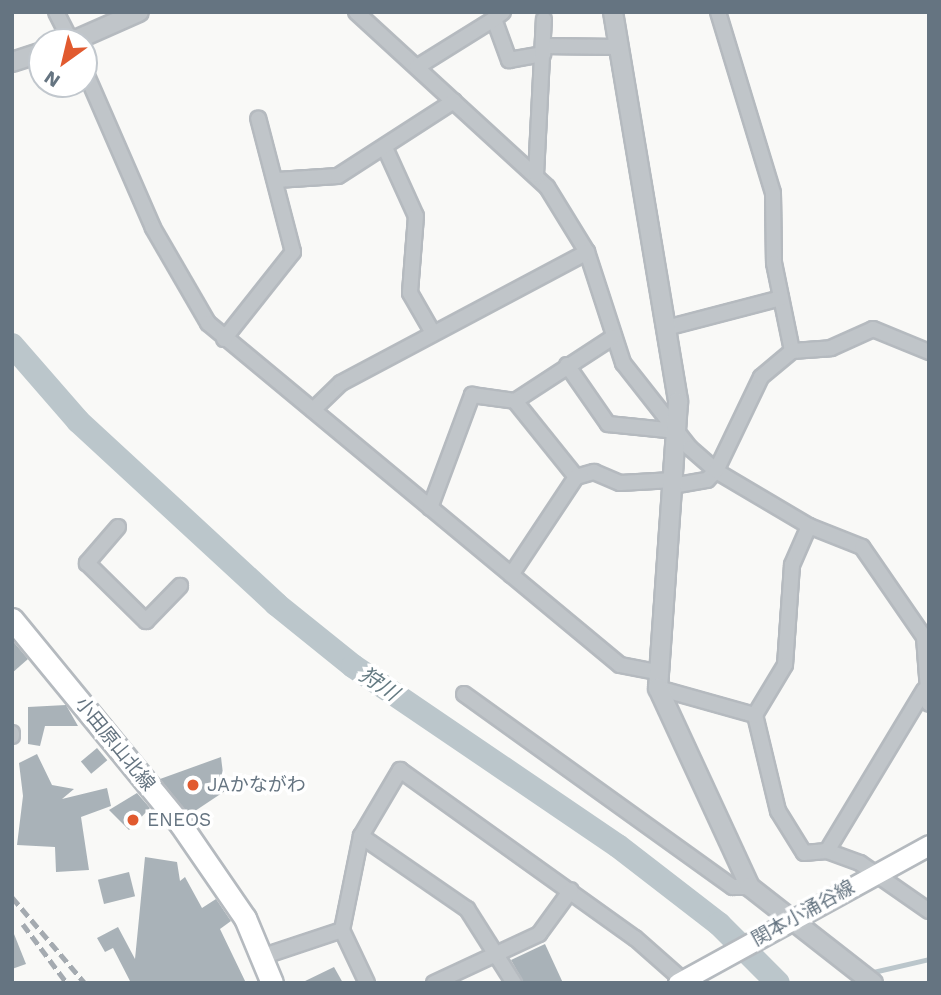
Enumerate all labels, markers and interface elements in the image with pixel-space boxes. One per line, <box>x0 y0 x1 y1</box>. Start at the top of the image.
north arrow <box>28 28 98 98</box>
text: N <box>40 66 64 93</box>
water label: 狩川 <box>355 662 403 706</box>
street label: 小田原山北線 <box>70 693 160 795</box>
place label: JAかながわ <box>207 774 306 796</box>
marker: JAかながわ <box>185 777 201 793</box>
place label: ENEOS <box>147 809 211 831</box>
marker: ENEOS <box>125 812 141 828</box>
street label: 関本小涌谷線 <box>748 875 858 951</box>

